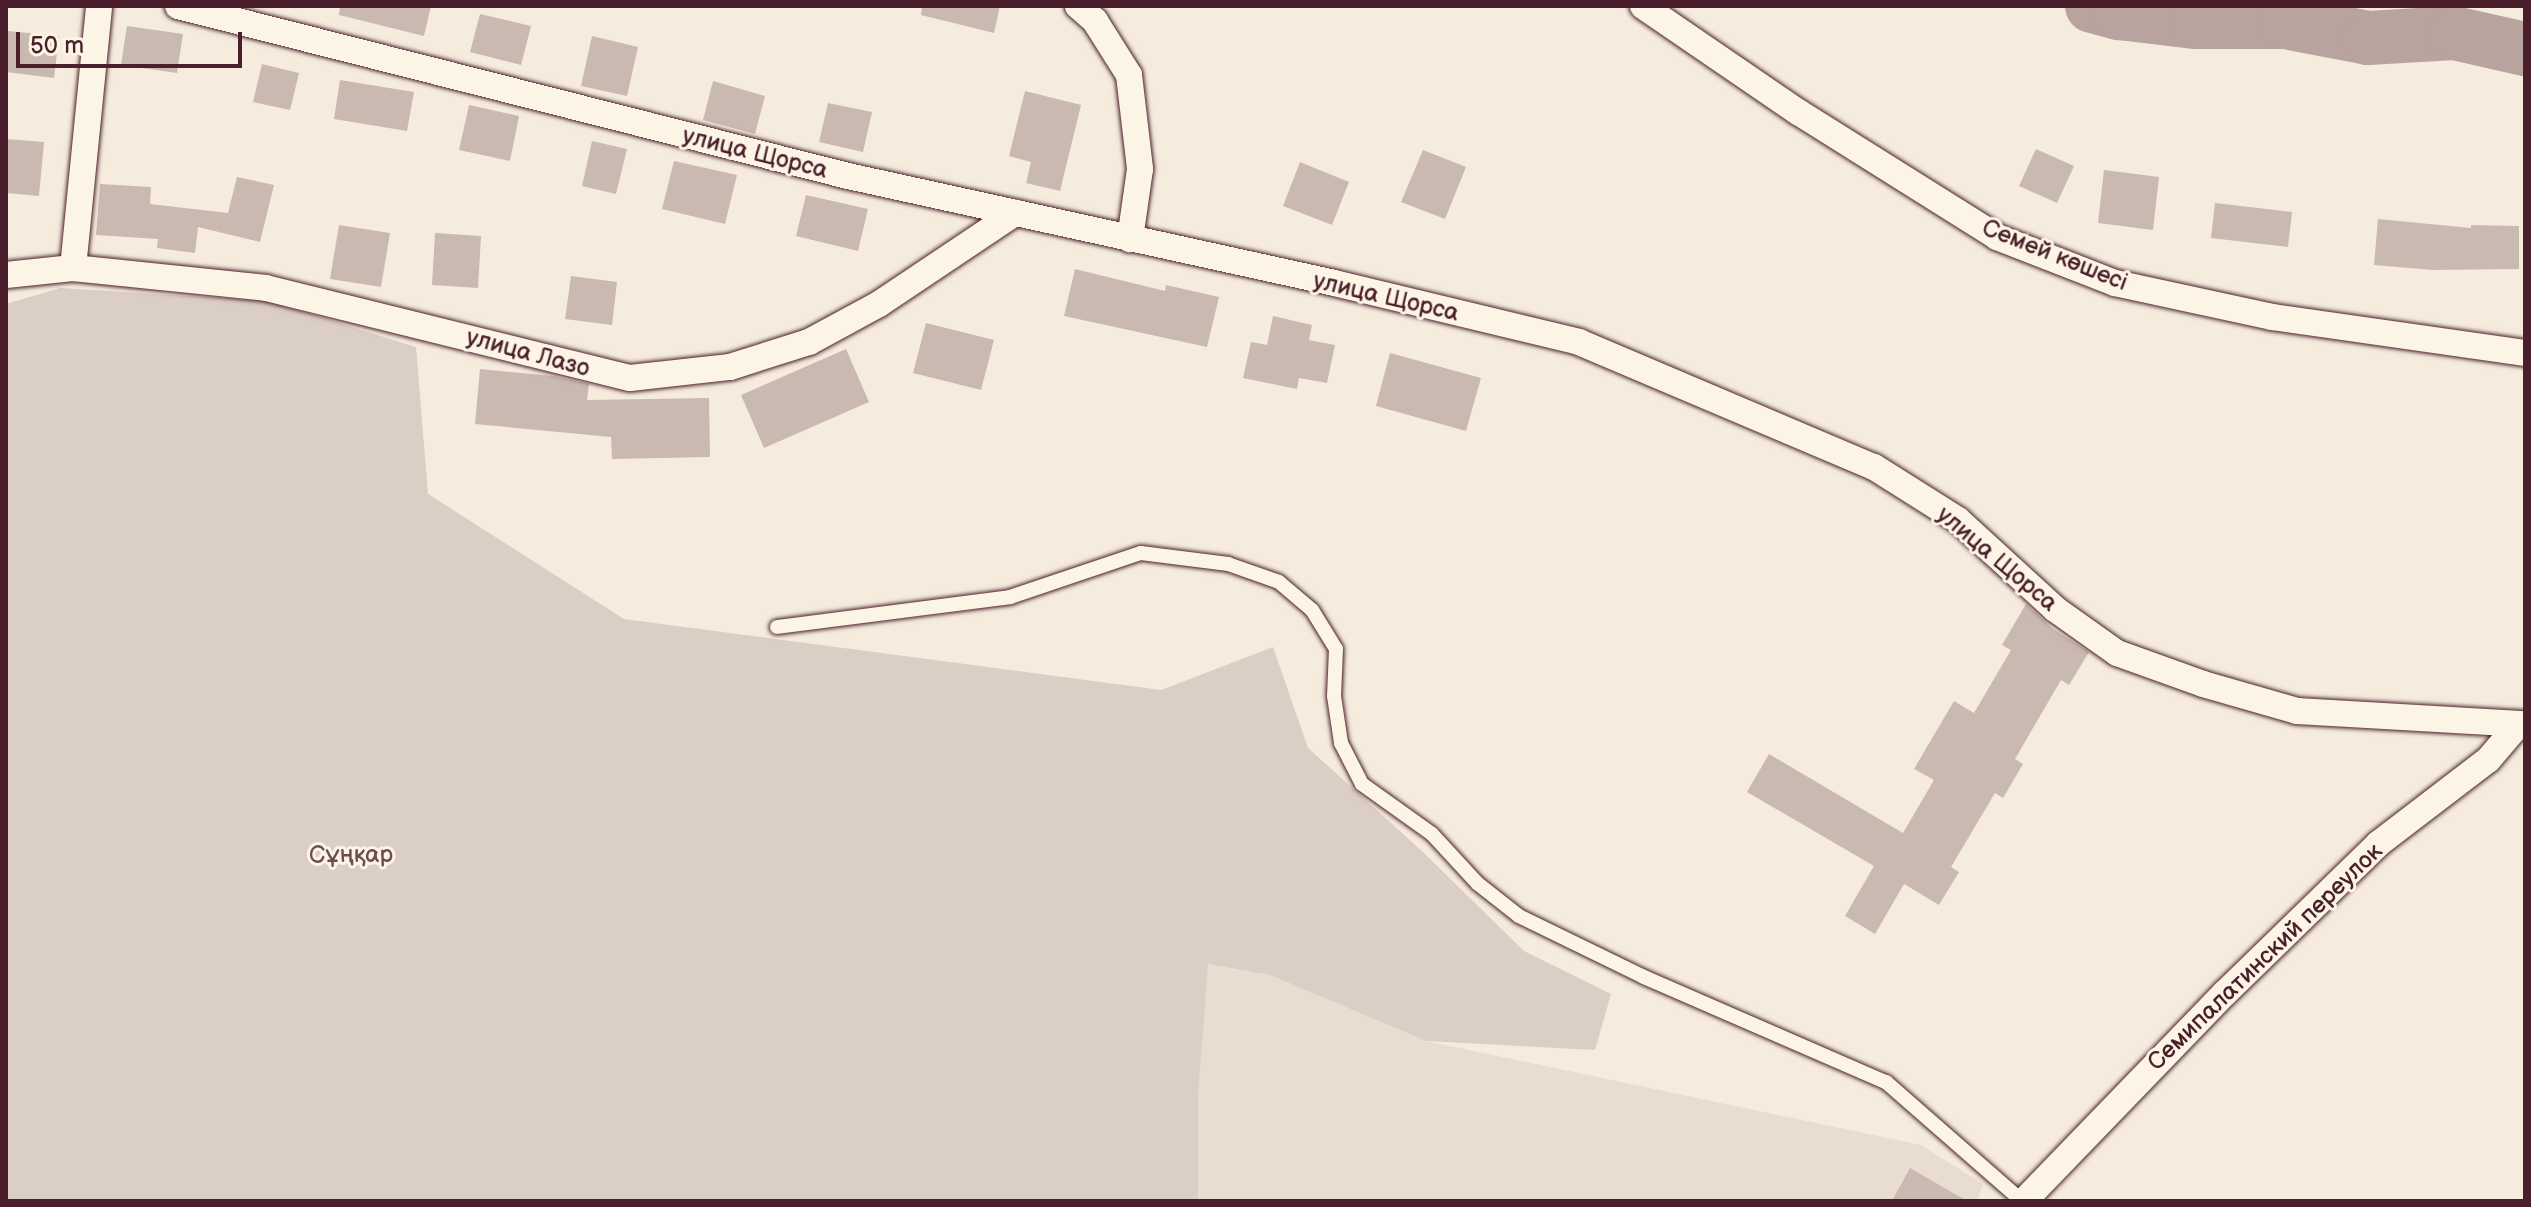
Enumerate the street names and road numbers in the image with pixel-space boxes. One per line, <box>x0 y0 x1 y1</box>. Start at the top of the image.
street label: улица Щорса <box>680 121 830 185</box>
street label: Семей көшесі <box>1978 213 2132 297</box>
street label: улица Щорса <box>1310 266 1462 328</box>
street label: улица Лазо <box>463 323 593 383</box>
street label: улица Щорса <box>1931 500 2063 618</box>
street label: Семипалатинский переулок <box>2142 837 2388 1077</box>

